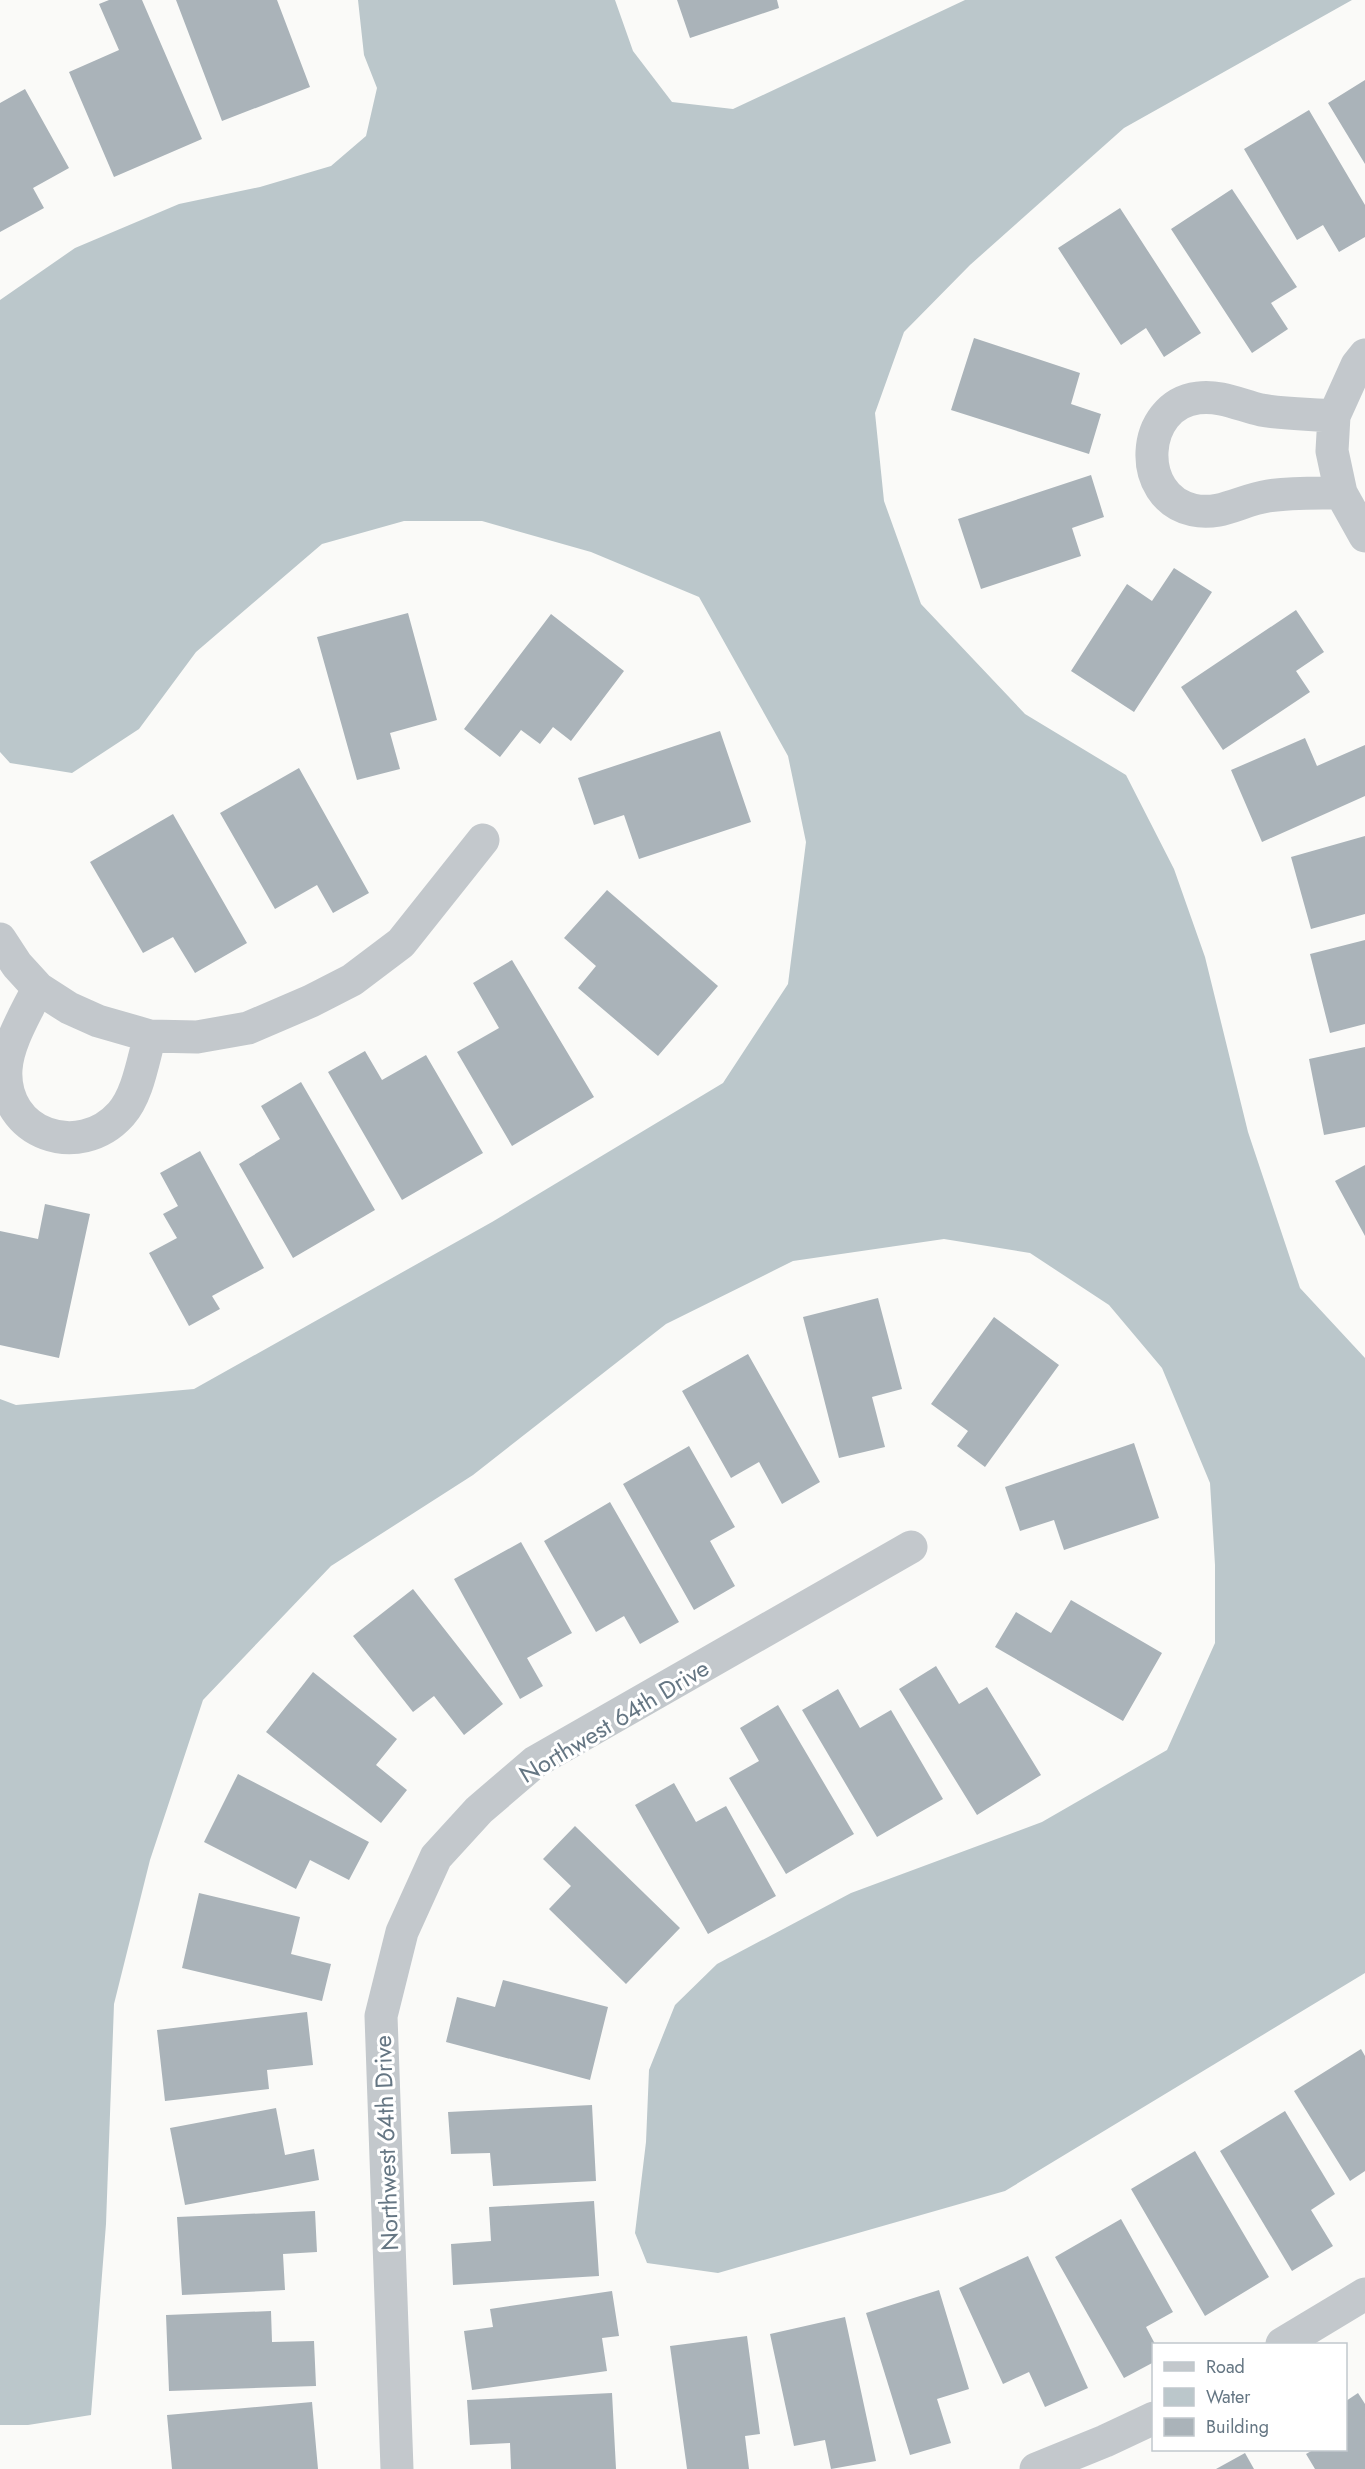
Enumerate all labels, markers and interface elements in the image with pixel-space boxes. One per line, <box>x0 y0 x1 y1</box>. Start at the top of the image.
street label: Northwest 64th Drive <box>512 1650 716 1792</box>
street label: Northwest 64th Drive <box>365 2035 407 2251</box>
legend <box>1152 2343 1347 2451</box>
text: Road <box>1206 2354 1245 2380</box>
text: Water <box>1206 2384 1251 2410</box>
text: Building <box>1206 2414 1269 2440</box>

